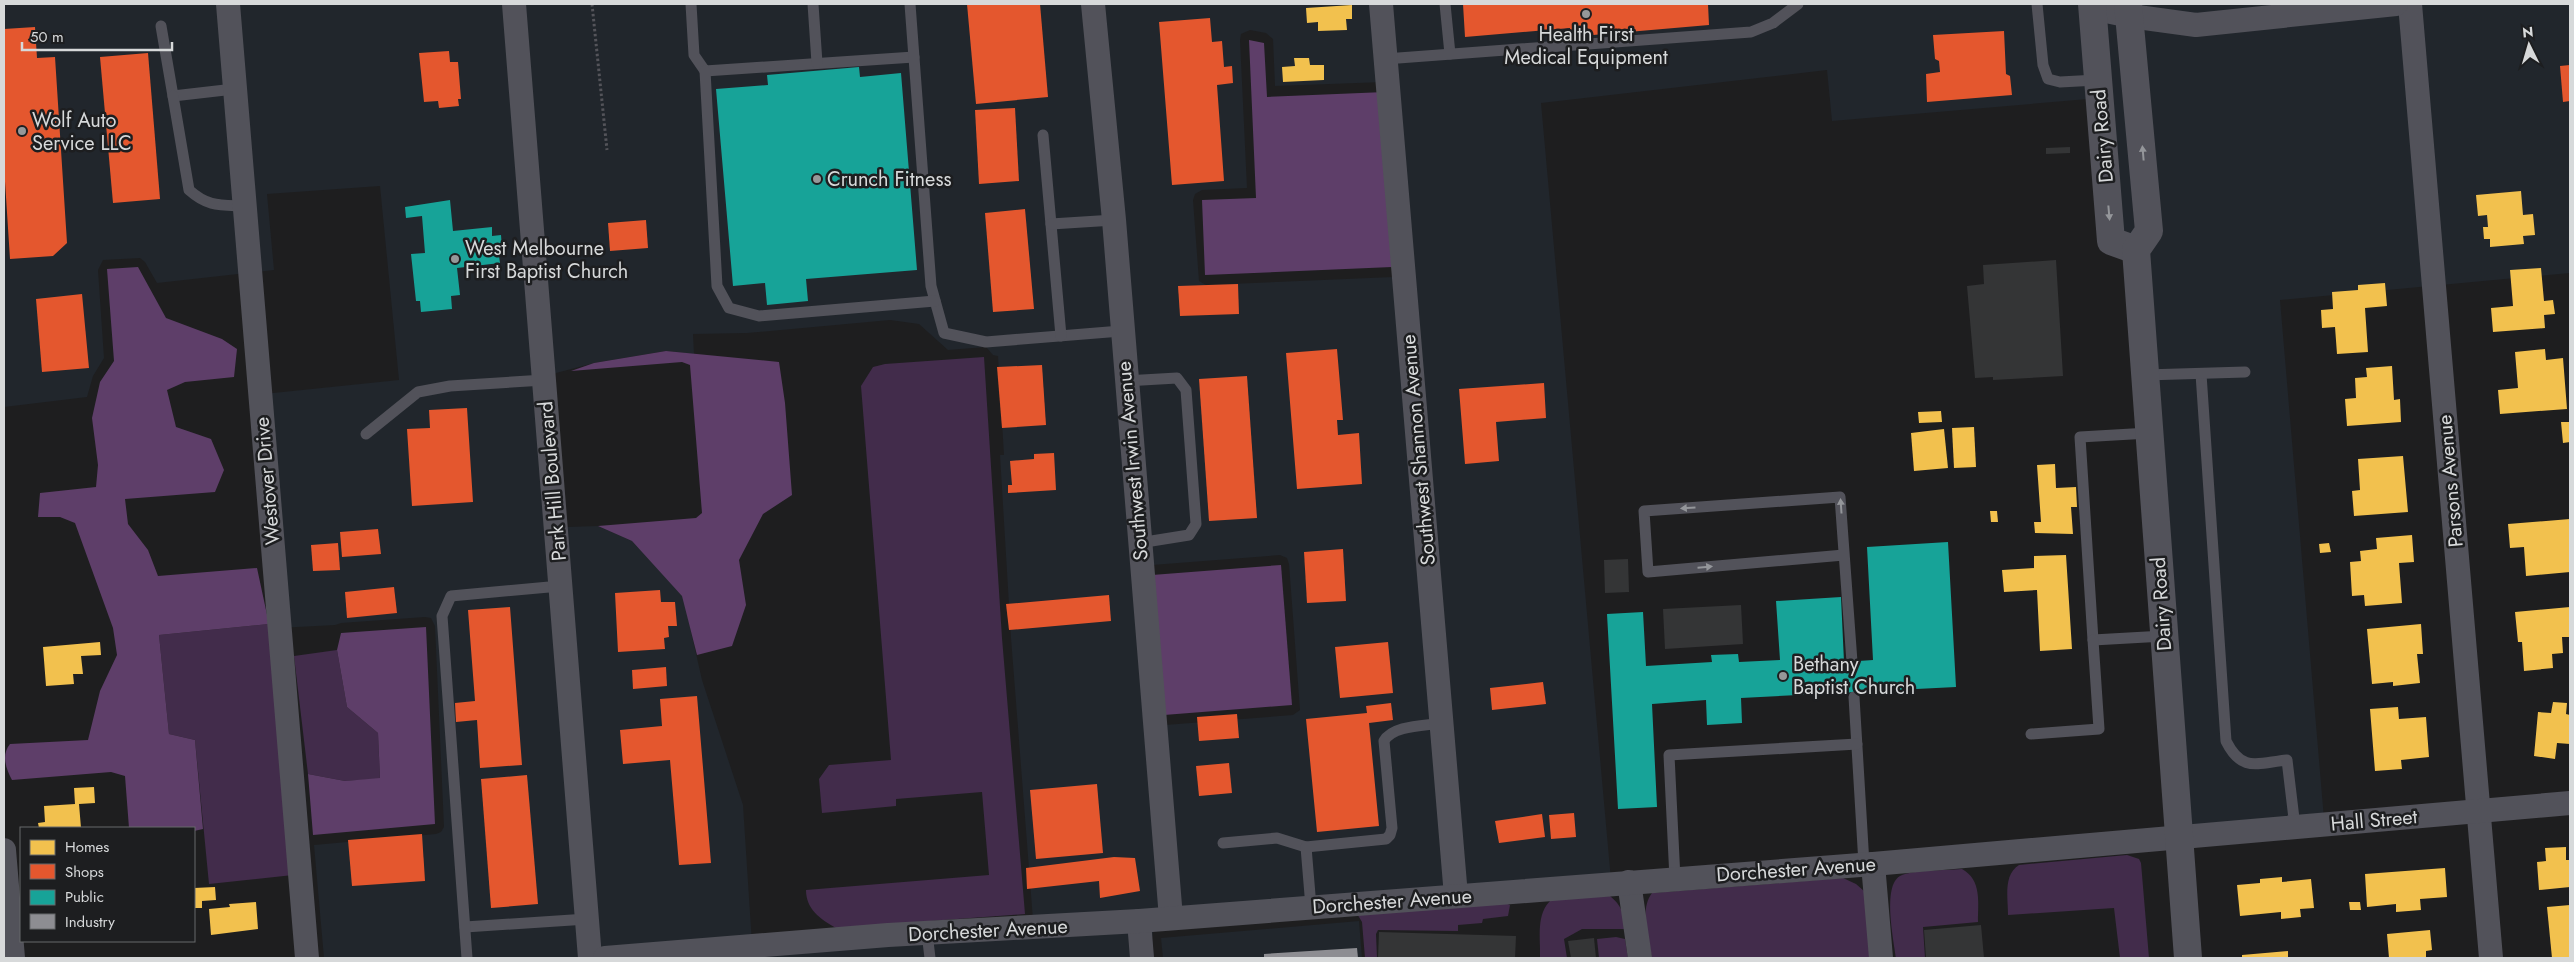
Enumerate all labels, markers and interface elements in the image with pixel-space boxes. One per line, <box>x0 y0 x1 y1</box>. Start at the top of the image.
marker: Health First Medical Equipment <box>1580 8 1592 20</box>
scale bar <box>22 20 172 52</box>
place label: Health First Medical Equipment <box>1504 20 1668 72</box>
north arrow <box>2504 20 2554 70</box>
text: N <box>2521 22 2534 42</box>
text: 50 m <box>30 26 64 48</box>
street label: Dairy Road <box>2084 88 2121 184</box>
place label: Wolf Auto Service LLC <box>32 106 132 158</box>
marker: Wolf Auto Service LLC <box>16 125 28 137</box>
one-way arrow <box>2139 145 2147 161</box>
place label: Crunch Fitness <box>827 165 952 194</box>
marker: Crunch Fitness <box>811 173 823 185</box>
one-way arrow <box>2105 206 2113 222</box>
place label: West Melbourne First Baptist Church <box>465 234 628 286</box>
marker: West Melbourne First Baptist Church <box>449 253 461 265</box>
street label: Southwest Shannon Avenue <box>1394 333 1443 567</box>
street label: Southwest Irwin Avenue <box>1109 360 1156 562</box>
street label: Park Hill Boulevard <box>531 400 574 562</box>
street label: Parsons Avenue <box>2430 414 2471 548</box>
street label: Westover Drive <box>247 416 288 546</box>
one-way arrow <box>1836 498 1844 514</box>
one-way arrow <box>1680 504 1696 512</box>
street label: Dairy Road <box>2144 556 2179 652</box>
one-way arrow <box>1697 562 1713 570</box>
place label: Bethany Baptist Church <box>1793 650 1915 702</box>
marker: Bethany Baptist Church <box>1777 670 1789 682</box>
street label: Hall Street <box>2330 802 2419 839</box>
legend <box>20 827 195 942</box>
text: Homes <box>65 836 109 858</box>
street label: Dorchester Avenue <box>1715 849 1877 890</box>
text: Shops <box>65 861 104 883</box>
street label: Dorchester Avenue <box>1311 881 1473 922</box>
text: Public <box>65 886 104 908</box>
text: Industry <box>65 911 115 933</box>
street label: Dorchester Avenue <box>907 912 1069 949</box>

